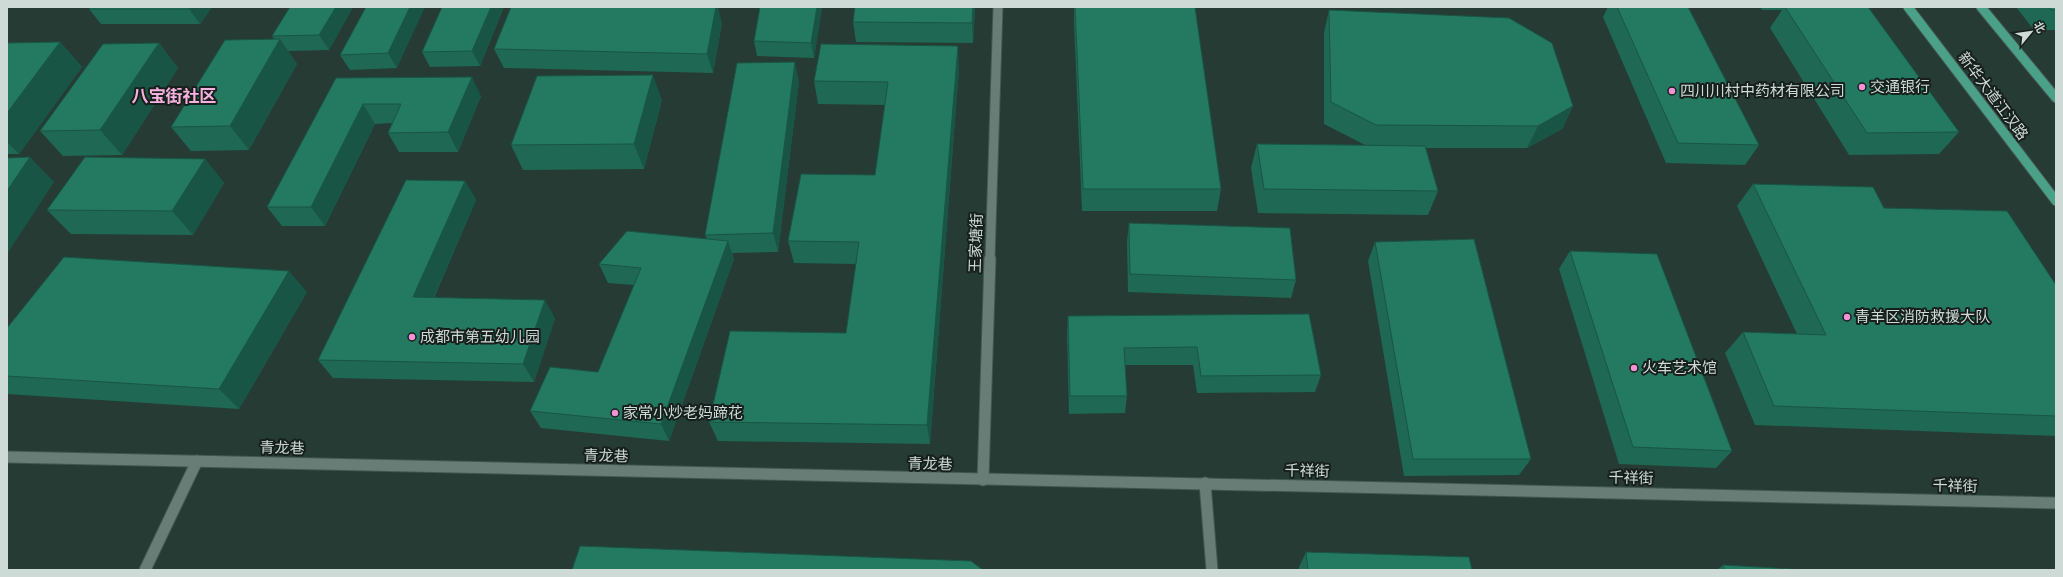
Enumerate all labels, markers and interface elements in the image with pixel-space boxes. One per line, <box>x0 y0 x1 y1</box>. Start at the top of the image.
north arrow <box>2011 12 2051 52</box>
text: 北 <box>2031 19 2049 35</box>
street label: 新华大道江汉路 <box>1954 48 2033 143</box>
place label: 交通银行 <box>1870 77 1930 96</box>
place label: 四川川村中药材有限公司 <box>1680 81 1845 100</box>
marker: 交通银行 <box>1857 82 1867 92</box>
district label: 八宝街社区 <box>132 85 217 106</box>
marker: 四川川村中药材有限公司 <box>1667 86 1677 96</box>
street label: 王家塘街 <box>965 213 986 273</box>
place label: 青羊区消防救援大队 <box>1855 307 1990 326</box>
marker: 青羊区消防救援大队 <box>1842 312 1852 322</box>
place label: 成都市第五幼儿园 <box>420 327 540 346</box>
marker: 成都市第五幼儿园 <box>407 332 417 342</box>
place label: 火车艺术馆 <box>1642 358 1717 377</box>
marker: 火车艺术馆 <box>1629 363 1639 373</box>
place label: 家常小炒老妈蹄花 <box>623 403 743 422</box>
marker: 家常小炒老妈蹄花 <box>610 408 620 418</box>
street label: 青龙巷 <box>259 438 305 457</box>
street label: 青龙巷 <box>583 446 629 465</box>
street label: 青龙巷 <box>907 454 953 473</box>
street label: 千祥街 <box>1284 461 1330 480</box>
street label: 千祥街 <box>1608 468 1654 487</box>
street label: 千祥街 <box>1932 476 1978 495</box>

